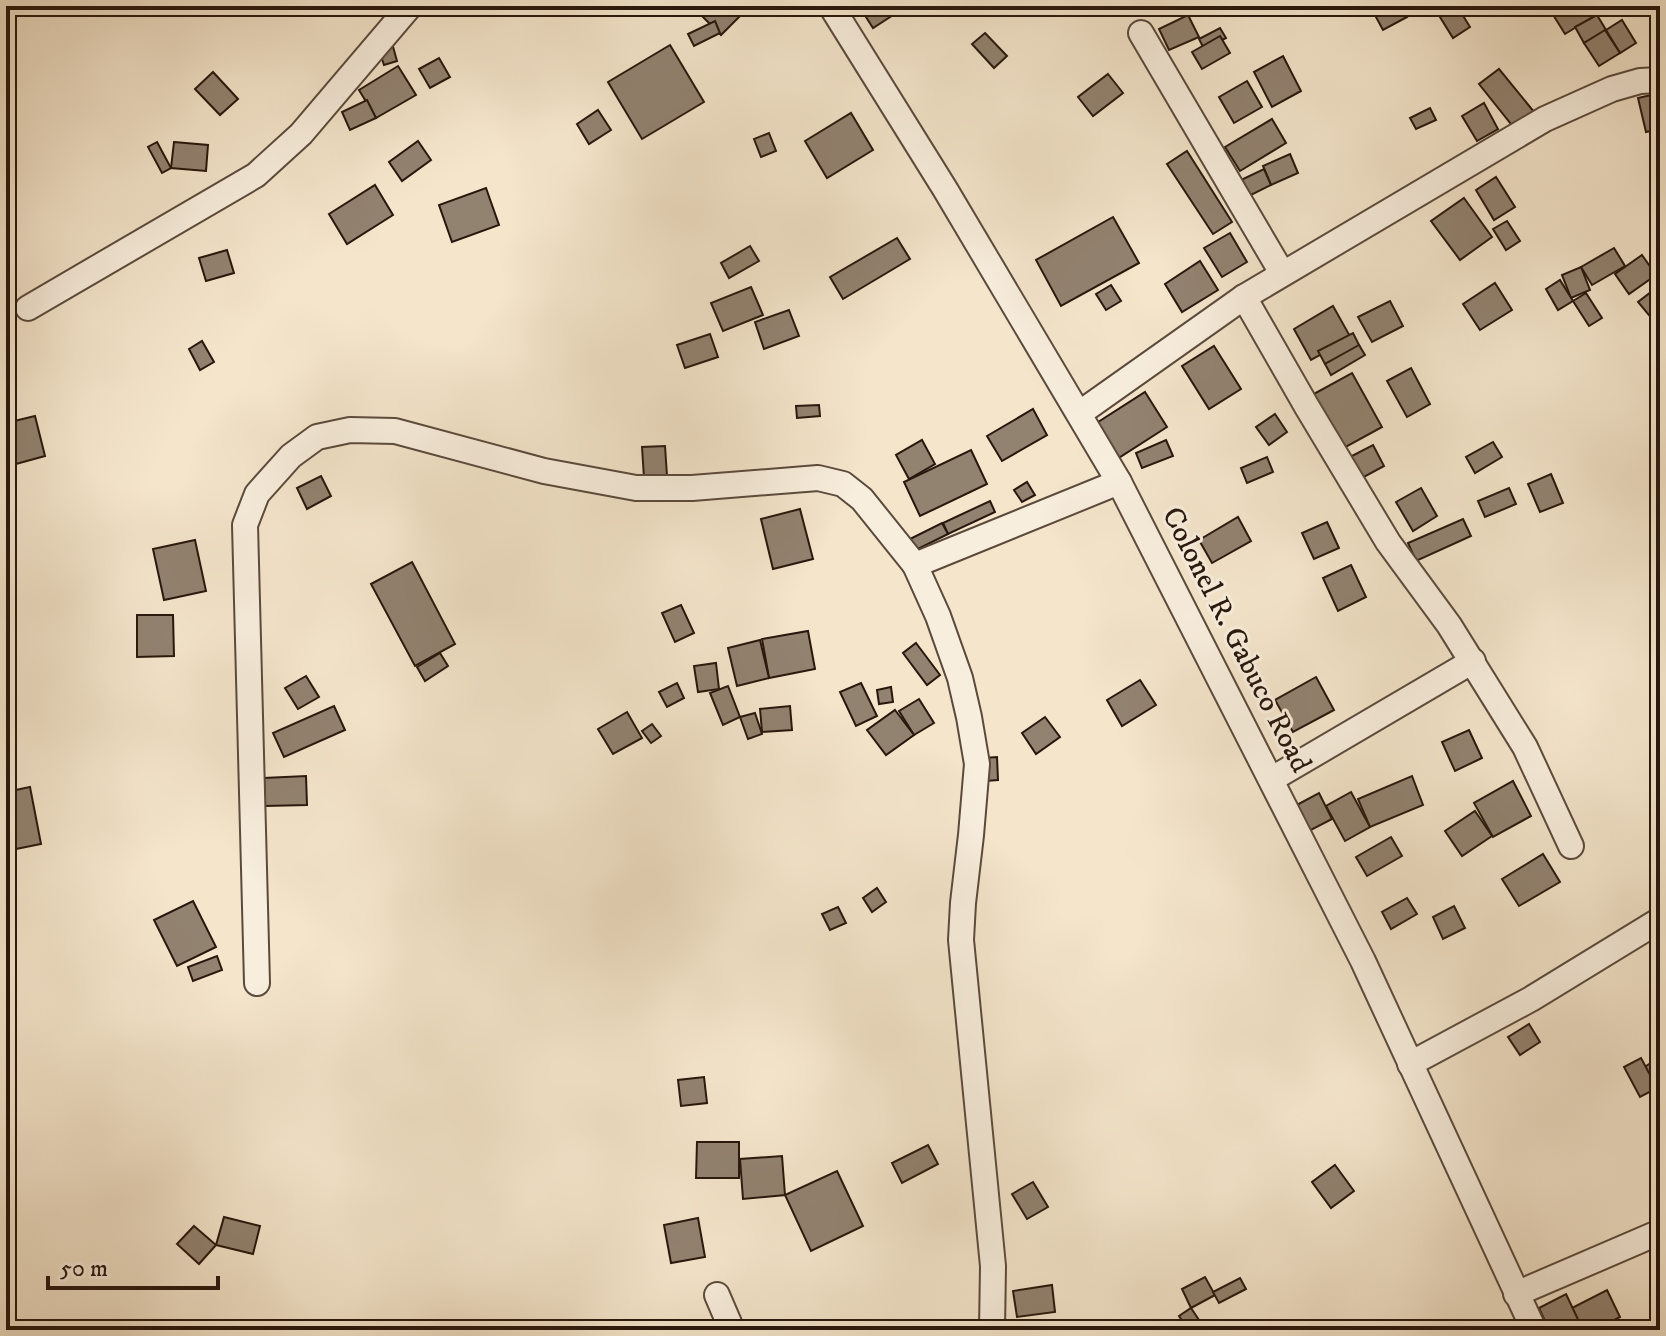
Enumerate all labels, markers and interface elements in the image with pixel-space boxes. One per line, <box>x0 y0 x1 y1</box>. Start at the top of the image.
street label: Colonel R. Gabuco Road <box>1153 501 1319 779</box>
scale bar <box>48 1240 218 1290</box>
text: 50 m <box>60 1254 108 1284</box>

